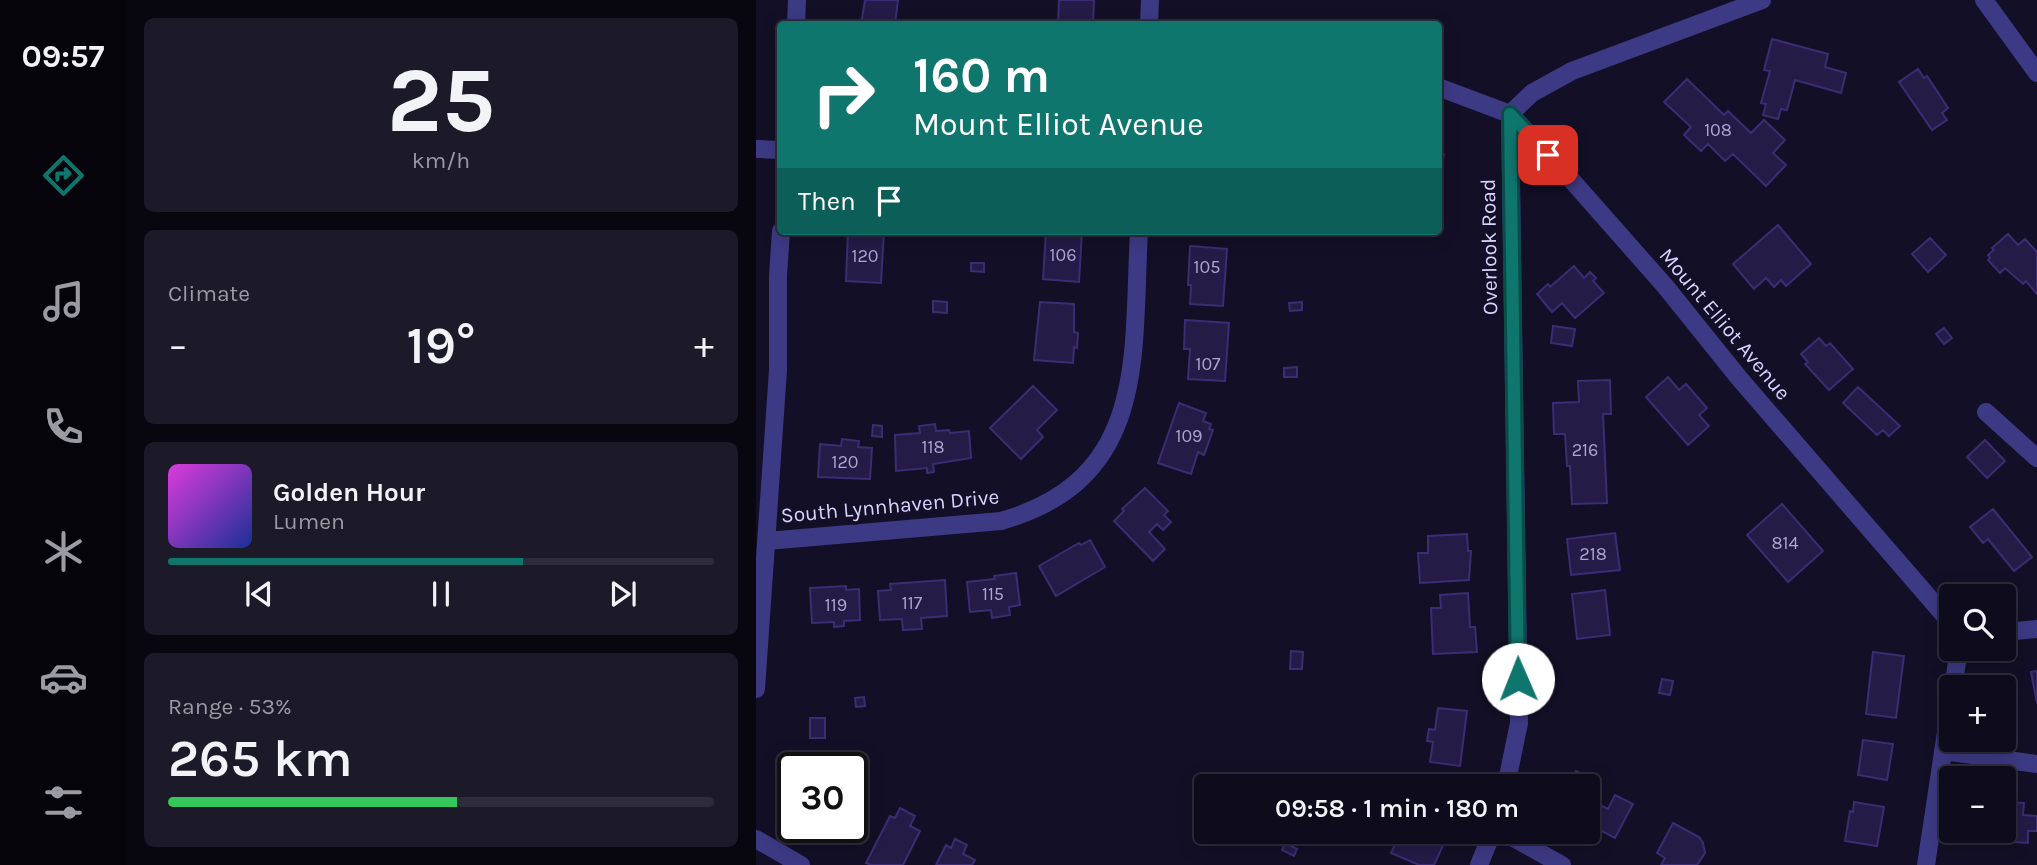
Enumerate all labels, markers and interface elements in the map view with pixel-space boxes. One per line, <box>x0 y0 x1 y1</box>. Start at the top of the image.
text: 09:57 <box>22 38 104 75</box>
text: 160 m <box>913 47 1050 104</box>
text: 25 <box>387 48 495 154</box>
icon: right <box>798 49 889 140</box>
text: Mount Elliot Avenue <box>913 106 1204 143</box>
house number: 108 <box>1704 119 1732 141</box>
pin <box>1518 125 1578 185</box>
icon: arrive <box>1529 136 1567 174</box>
text: km/h <box>412 147 470 174</box>
icon: directions <box>39 151 88 200</box>
street label: Overlook Road <box>1476 179 1502 315</box>
icon: arrive <box>870 182 908 220</box>
text: Then <box>798 186 856 217</box>
street label: Mount Elliot Avenue <box>1654 243 1796 405</box>
house number: 106 <box>1050 244 1076 266</box>
house number: 120 <box>851 245 879 267</box>
house number: 105 <box>1194 256 1220 278</box>
icon: music <box>39 277 88 326</box>
text: Climate <box>168 280 250 307</box>
text: 19° <box>407 315 475 376</box>
text: − <box>168 323 188 368</box>
text: + <box>694 323 714 368</box>
house number: 107 <box>1195 353 1221 375</box>
icon: phone <box>39 402 88 451</box>
house number: 109 <box>1175 425 1203 447</box>
house number: 118 <box>922 436 944 458</box>
house number: 216 <box>1572 439 1598 461</box>
house number: 120 <box>831 451 859 473</box>
text: Golden Hour <box>273 477 425 508</box>
street label: South Lynnhaven Drive <box>780 484 1000 528</box>
text: Lumen <box>273 508 345 535</box>
icon: climate <box>39 527 88 576</box>
house number: 814 <box>1771 532 1799 554</box>
house number: 218 <box>1579 543 1607 565</box>
icon: previous <box>240 575 278 613</box>
icon: pause <box>422 575 460 613</box>
icon: next <box>604 575 642 613</box>
house number: 115 <box>982 583 1004 605</box>
map controls <box>1939 584 2016 843</box>
button: search <box>1939 584 2016 661</box>
house number: 117 <box>902 592 923 614</box>
house number: 119 <box>825 594 847 616</box>
position arrow <box>1481 642 1555 716</box>
icon: car <box>39 653 88 702</box>
button: + <box>1939 675 2016 752</box>
text: Range · 53% <box>168 693 292 720</box>
text: 265 km <box>168 728 353 789</box>
speed limit sign: 30 <box>777 752 868 843</box>
button: − <box>1939 766 2016 843</box>
icon: filters <box>39 778 88 827</box>
text: 09:58 · 1 min · 180 m <box>1275 793 1519 824</box>

